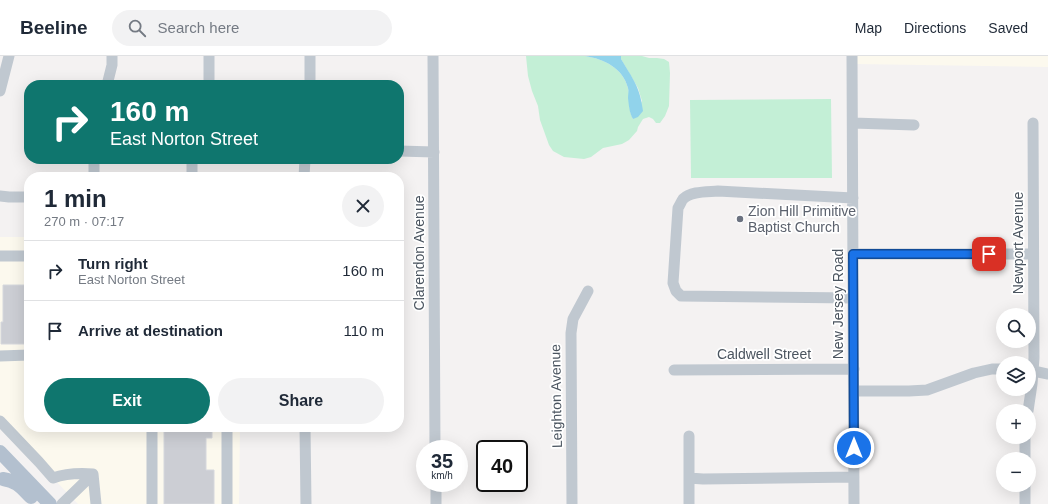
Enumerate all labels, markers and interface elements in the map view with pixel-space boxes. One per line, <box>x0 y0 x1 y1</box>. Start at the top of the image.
search box <box>112 10 392 46</box>
text: Beeline <box>20 17 88 38</box>
icon: search <box>126 17 148 39</box>
text: Search here <box>158 19 239 36</box>
text: Map <box>855 20 882 36</box>
text: Directions <box>904 20 966 36</box>
text: Saved <box>988 20 1028 36</box>
icon: right <box>44 96 96 148</box>
text: 160 m <box>110 96 189 127</box>
text: East Norton Street <box>110 129 258 149</box>
text: 1 min <box>44 185 107 212</box>
button: close <box>342 185 384 227</box>
street label: Newport Avenue <box>1010 192 1026 294</box>
street label: Clarendon Avenue <box>411 195 427 310</box>
place label: Zion Hill Primitive Baptist Church <box>748 203 856 235</box>
text: 270 m · 07:17 <box>44 214 124 229</box>
marker: Zion Hill Primitive Baptist Church <box>735 214 745 224</box>
pin <box>972 237 1006 271</box>
icon: arrive <box>978 243 1000 265</box>
street label: New Jersey Road <box>830 249 846 359</box>
text: Turn right <box>78 255 148 272</box>
icon: right <box>44 260 66 282</box>
text: 160 m <box>342 262 384 279</box>
text: East Norton Street <box>78 272 185 287</box>
map controls <box>996 308 1036 492</box>
button: search <box>996 308 1036 348</box>
icon: arrive <box>44 320 66 342</box>
text: Arrive at destination <box>78 322 223 339</box>
text: 110 m <box>343 322 384 339</box>
street label: Leighton Avenue <box>547 344 565 448</box>
street label: Caldwell Street <box>717 346 811 362</box>
button: layers <box>996 356 1036 396</box>
button: Exit <box>44 378 210 424</box>
button: Share <box>218 378 384 424</box>
button: + <box>996 404 1036 444</box>
position arrow <box>833 427 875 469</box>
speed limit sign: 40 <box>476 440 528 492</box>
text: 35 <box>431 450 453 472</box>
button: − <box>996 452 1036 492</box>
text: km/h <box>431 470 453 481</box>

